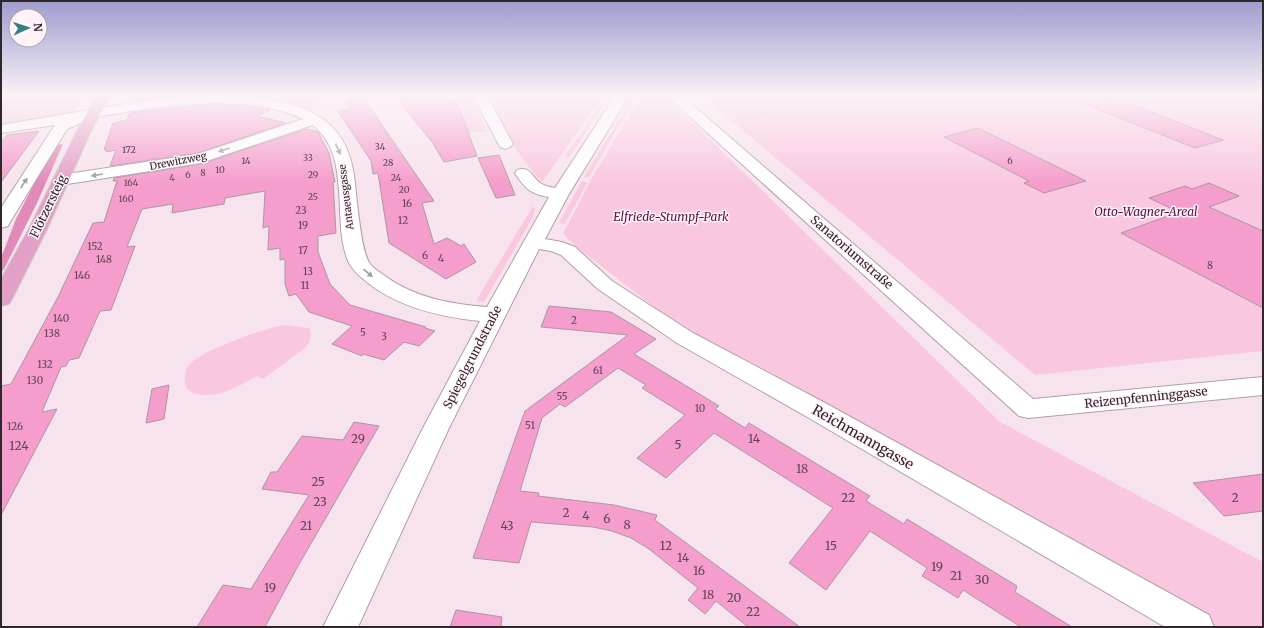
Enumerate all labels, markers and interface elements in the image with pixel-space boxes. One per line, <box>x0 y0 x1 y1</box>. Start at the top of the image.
north arrow <box>8 8 48 48</box>
text: N <box>31 23 45 32</box>
house number: 34 <box>375 141 386 152</box>
one-way arrow <box>335 143 341 155</box>
house number: 172 <box>122 144 136 155</box>
one-way arrow <box>218 148 230 154</box>
street label: Drewitzweg <box>148 149 208 173</box>
house number: 33 <box>303 152 313 163</box>
house number: 14 <box>241 155 251 166</box>
house number: 6 <box>1007 155 1013 166</box>
house number: 28 <box>383 157 393 168</box>
house number: 10 <box>215 164 225 175</box>
street label: Antaeusgasse <box>336 164 357 231</box>
house number: 8 <box>200 167 206 178</box>
house number: 6 <box>185 169 191 180</box>
house number: 29 <box>308 169 318 180</box>
street label: Flötzersteig <box>26 171 70 240</box>
one-way arrow <box>91 172 103 178</box>
house number: 4 <box>169 172 175 183</box>
house number: 24 <box>391 172 402 183</box>
house number: 164 <box>124 177 139 188</box>
one-way arrow <box>20 178 28 188</box>
house number: 20 <box>399 184 410 195</box>
house number: 25 <box>308 191 318 202</box>
house number: 160 <box>119 193 134 204</box>
house number: 16 <box>402 197 412 210</box>
house number: 23 <box>295 204 307 217</box>
park label: Otto-Wagner-Areal <box>1094 204 1198 219</box>
park label: Elfriede-Stumpf-Park <box>613 209 729 224</box>
street label: Sanatoriumstraße <box>808 212 896 292</box>
house number: 12 <box>398 214 408 227</box>
house number: 19 <box>298 219 308 232</box>
house number: 152 <box>87 240 103 253</box>
house number: 17 <box>298 244 308 257</box>
house number: 6 <box>422 249 428 262</box>
house number: 4 <box>438 252 444 265</box>
house number: 148 <box>96 253 112 266</box>
house number: 8 <box>1207 259 1213 272</box>
house number: 13 <box>303 265 313 278</box>
one-way arrow <box>363 268 374 277</box>
house number: 146 <box>74 269 90 282</box>
house number: 11 <box>301 279 310 292</box>
street label: Spiegelgrundstraße <box>440 303 504 411</box>
house number: 140 <box>53 312 69 325</box>
house number: 2 <box>571 314 577 327</box>
house number: 5 <box>360 326 366 339</box>
house number: 138 <box>44 327 60 340</box>
house number: 3 <box>381 330 387 343</box>
house number: 132 <box>37 358 53 371</box>
house number: 61 <box>593 364 603 377</box>
house number: 130 <box>27 374 43 387</box>
street label: Reizenpfenninggasse <box>1084 383 1208 411</box>
house number: 55 <box>556 390 568 403</box>
street label: Reichmanngasse <box>809 401 917 473</box>
house number: 10 <box>695 402 705 415</box>
house number: 51 <box>525 419 535 432</box>
house number: 126 <box>7 420 23 433</box>
house number: 29 <box>351 431 365 446</box>
house number: 14 <box>748 431 761 446</box>
house number: 5 <box>674 437 682 452</box>
house number: 124 <box>9 438 29 453</box>
house number: 18 <box>796 461 808 476</box>
house number: 25 <box>311 474 325 489</box>
house number: 22 <box>841 490 855 505</box>
house number: 2 <box>1231 490 1239 505</box>
house number: 23 <box>313 494 327 509</box>
house number: 2 <box>562 505 570 520</box>
house number: 4 <box>582 508 590 523</box>
house number: 6 <box>603 511 611 526</box>
house number: 8 <box>623 517 631 532</box>
house number: 21 <box>300 518 313 533</box>
house number: 43 <box>500 518 514 533</box>
house number: 12 <box>660 538 672 553</box>
house number: 15 <box>825 538 837 553</box>
house number: 14 <box>677 550 690 565</box>
house number: 19 <box>931 559 943 574</box>
house number: 16 <box>693 563 705 578</box>
house number: 21 <box>950 568 963 583</box>
house number: 30 <box>975 572 989 587</box>
house number: 19 <box>264 580 276 595</box>
house number: 18 <box>702 587 714 602</box>
house number: 20 <box>727 590 742 605</box>
house number: 22 <box>746 604 760 619</box>

